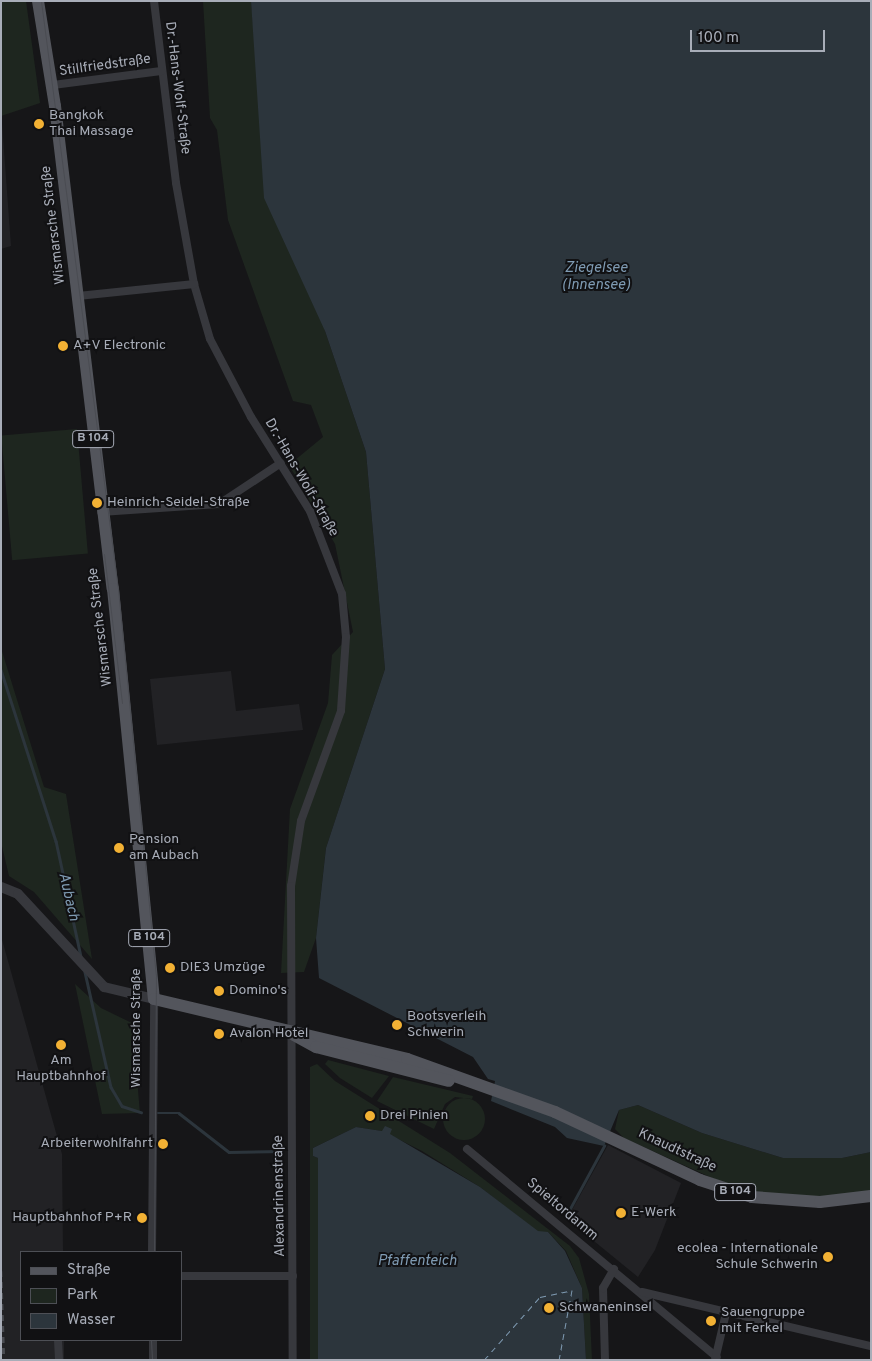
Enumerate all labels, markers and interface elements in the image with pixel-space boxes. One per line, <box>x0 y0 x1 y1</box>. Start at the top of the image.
scale bar <box>692 20 827 52</box>
street label: Dr.-Hans-Wolf-Straße <box>161 21 193 155</box>
text: 100 m <box>698 29 739 48</box>
street label: Stillfriedstraße <box>58 51 152 81</box>
place label: Bangkok Thai Massage <box>49 108 133 140</box>
marker: Bangkok Thai Massage <box>33 118 45 130</box>
street label: Wismarsche Straße <box>38 165 70 285</box>
water label: Ziegelsee (Innensee) <box>562 259 630 294</box>
place label: A+V Electronic <box>73 338 167 354</box>
marker: A+V Electronic <box>57 340 69 352</box>
street label: Dr.-Hans-Wolf-Straße <box>260 416 342 540</box>
road number: B 104 <box>72 429 114 448</box>
place label: Heinrich-Seidel-Straße <box>107 495 250 511</box>
marker: Heinrich-Seidel-Straße <box>91 497 103 509</box>
street label: Wismarsche Straße <box>85 567 117 687</box>
place label: Pension am Aubach <box>129 832 200 864</box>
marker: Pension am Aubach <box>113 842 125 854</box>
water label: Aubach <box>54 871 82 923</box>
road number: B 104 <box>128 928 170 948</box>
place label: DIE3 Umzüge <box>180 960 265 976</box>
marker: DIE3 Umzüge <box>164 962 176 974</box>
street label: Wismarsche Straße <box>129 968 145 1088</box>
place label: Domino's <box>229 983 287 999</box>
marker: Domino's <box>213 985 225 997</box>
place label: Bootsverleih Schwerin <box>407 1009 486 1042</box>
marker: Bootsverleih Schwerin <box>391 1019 403 1031</box>
place label: Avalon Hotel <box>229 1026 308 1042</box>
marker: Avalon Hotel <box>213 1028 225 1040</box>
marker: Am Hauptbahnhof <box>55 1039 67 1051</box>
place label: Am Hauptbahnhof <box>16 1053 106 1086</box>
place label: Drei Pinien <box>380 1108 448 1124</box>
marker: Drei Pinien <box>364 1110 376 1122</box>
street label: Knaudtstraße <box>635 1126 719 1176</box>
street label: Alexandrinenstraße <box>271 1135 289 1257</box>
place label: Arbeiterwohlfahrt <box>40 1136 153 1152</box>
marker: Arbeiterwohlfahrt <box>157 1138 169 1150</box>
street label: Spieltordamm <box>523 1175 601 1245</box>
road number: B 104 <box>714 1182 756 1202</box>
place label: E-Werk <box>631 1205 676 1221</box>
marker: E-Werk <box>615 1207 627 1219</box>
place label: Hauptbahnhof P+R <box>12 1210 132 1226</box>
marker: Hauptbahnhof P+R <box>136 1212 148 1224</box>
place label: ecolea - Internationale Schule Schwerin <box>677 1241 818 1274</box>
legend <box>20 1251 182 1341</box>
marker: ecolea - Internationale Schule Schwerin <box>822 1251 834 1263</box>
water label: Pfaffenteich <box>377 1253 457 1271</box>
text: Straße <box>67 1261 111 1280</box>
text: Park <box>67 1286 98 1305</box>
place label: Schwaneninsel <box>559 1300 652 1316</box>
marker: Schwaneninsel <box>543 1302 555 1314</box>
place label: Sauengruppe mit Ferkel <box>721 1305 805 1338</box>
text: Wasser <box>67 1311 115 1330</box>
marker: Sauengruppe mit Ferkel <box>705 1315 717 1327</box>

